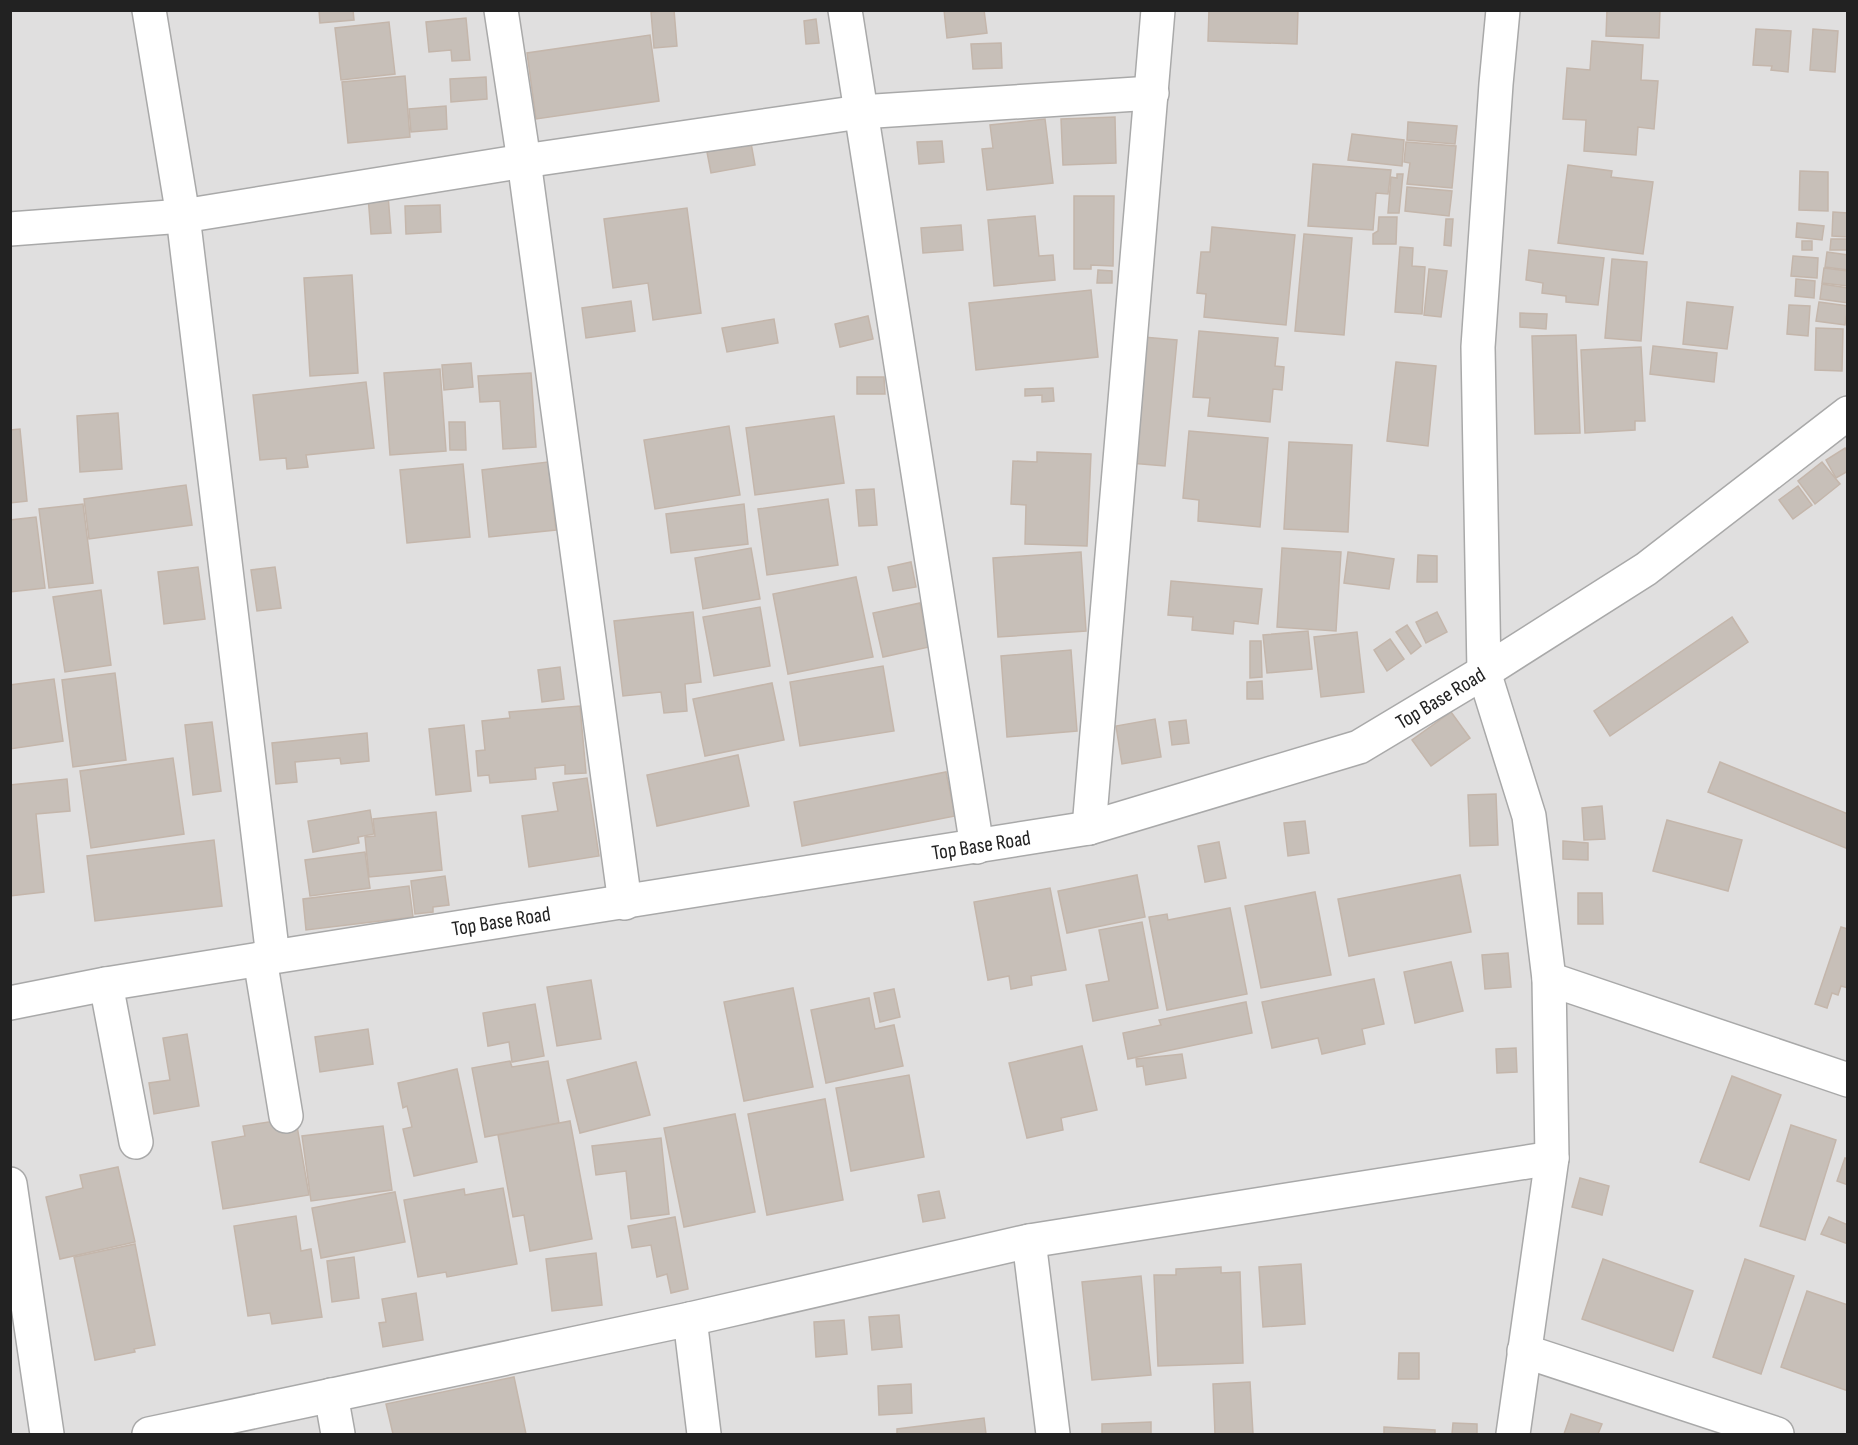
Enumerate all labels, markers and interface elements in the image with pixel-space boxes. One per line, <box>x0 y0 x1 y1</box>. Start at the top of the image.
street label: Top Base Road <box>1391 662 1490 735</box>
street label: Top Base Road <box>930 825 1032 865</box>
street label: Top Base Road <box>450 901 552 941</box>

